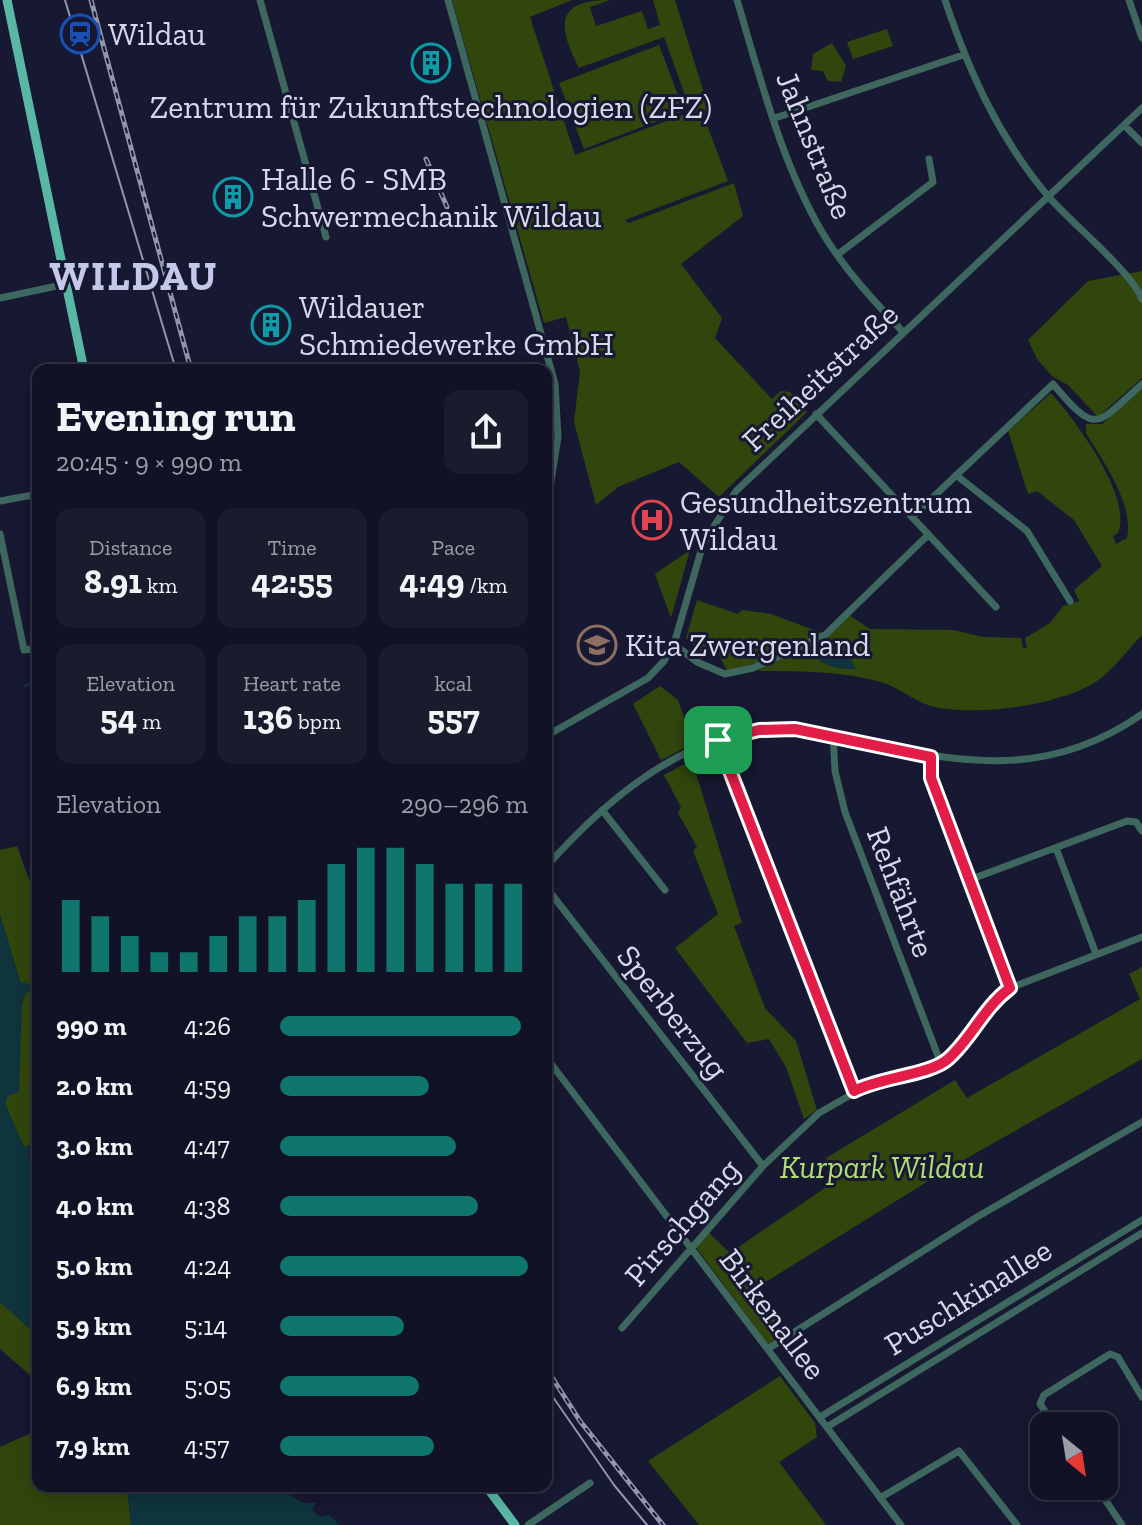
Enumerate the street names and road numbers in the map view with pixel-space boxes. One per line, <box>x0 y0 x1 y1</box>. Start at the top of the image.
street label: Jahnstraße <box>768 65 862 225</box>
street label: Freiheitstraße <box>734 295 906 459</box>
street label: Rehfährte <box>859 822 943 962</box>
street label: Sperberzug <box>609 938 737 1086</box>
street label: Pirschgang <box>616 1151 748 1293</box>
street label: Puschkinallee <box>878 1231 1058 1363</box>
street label: Birkenallee <box>712 1241 834 1387</box>

